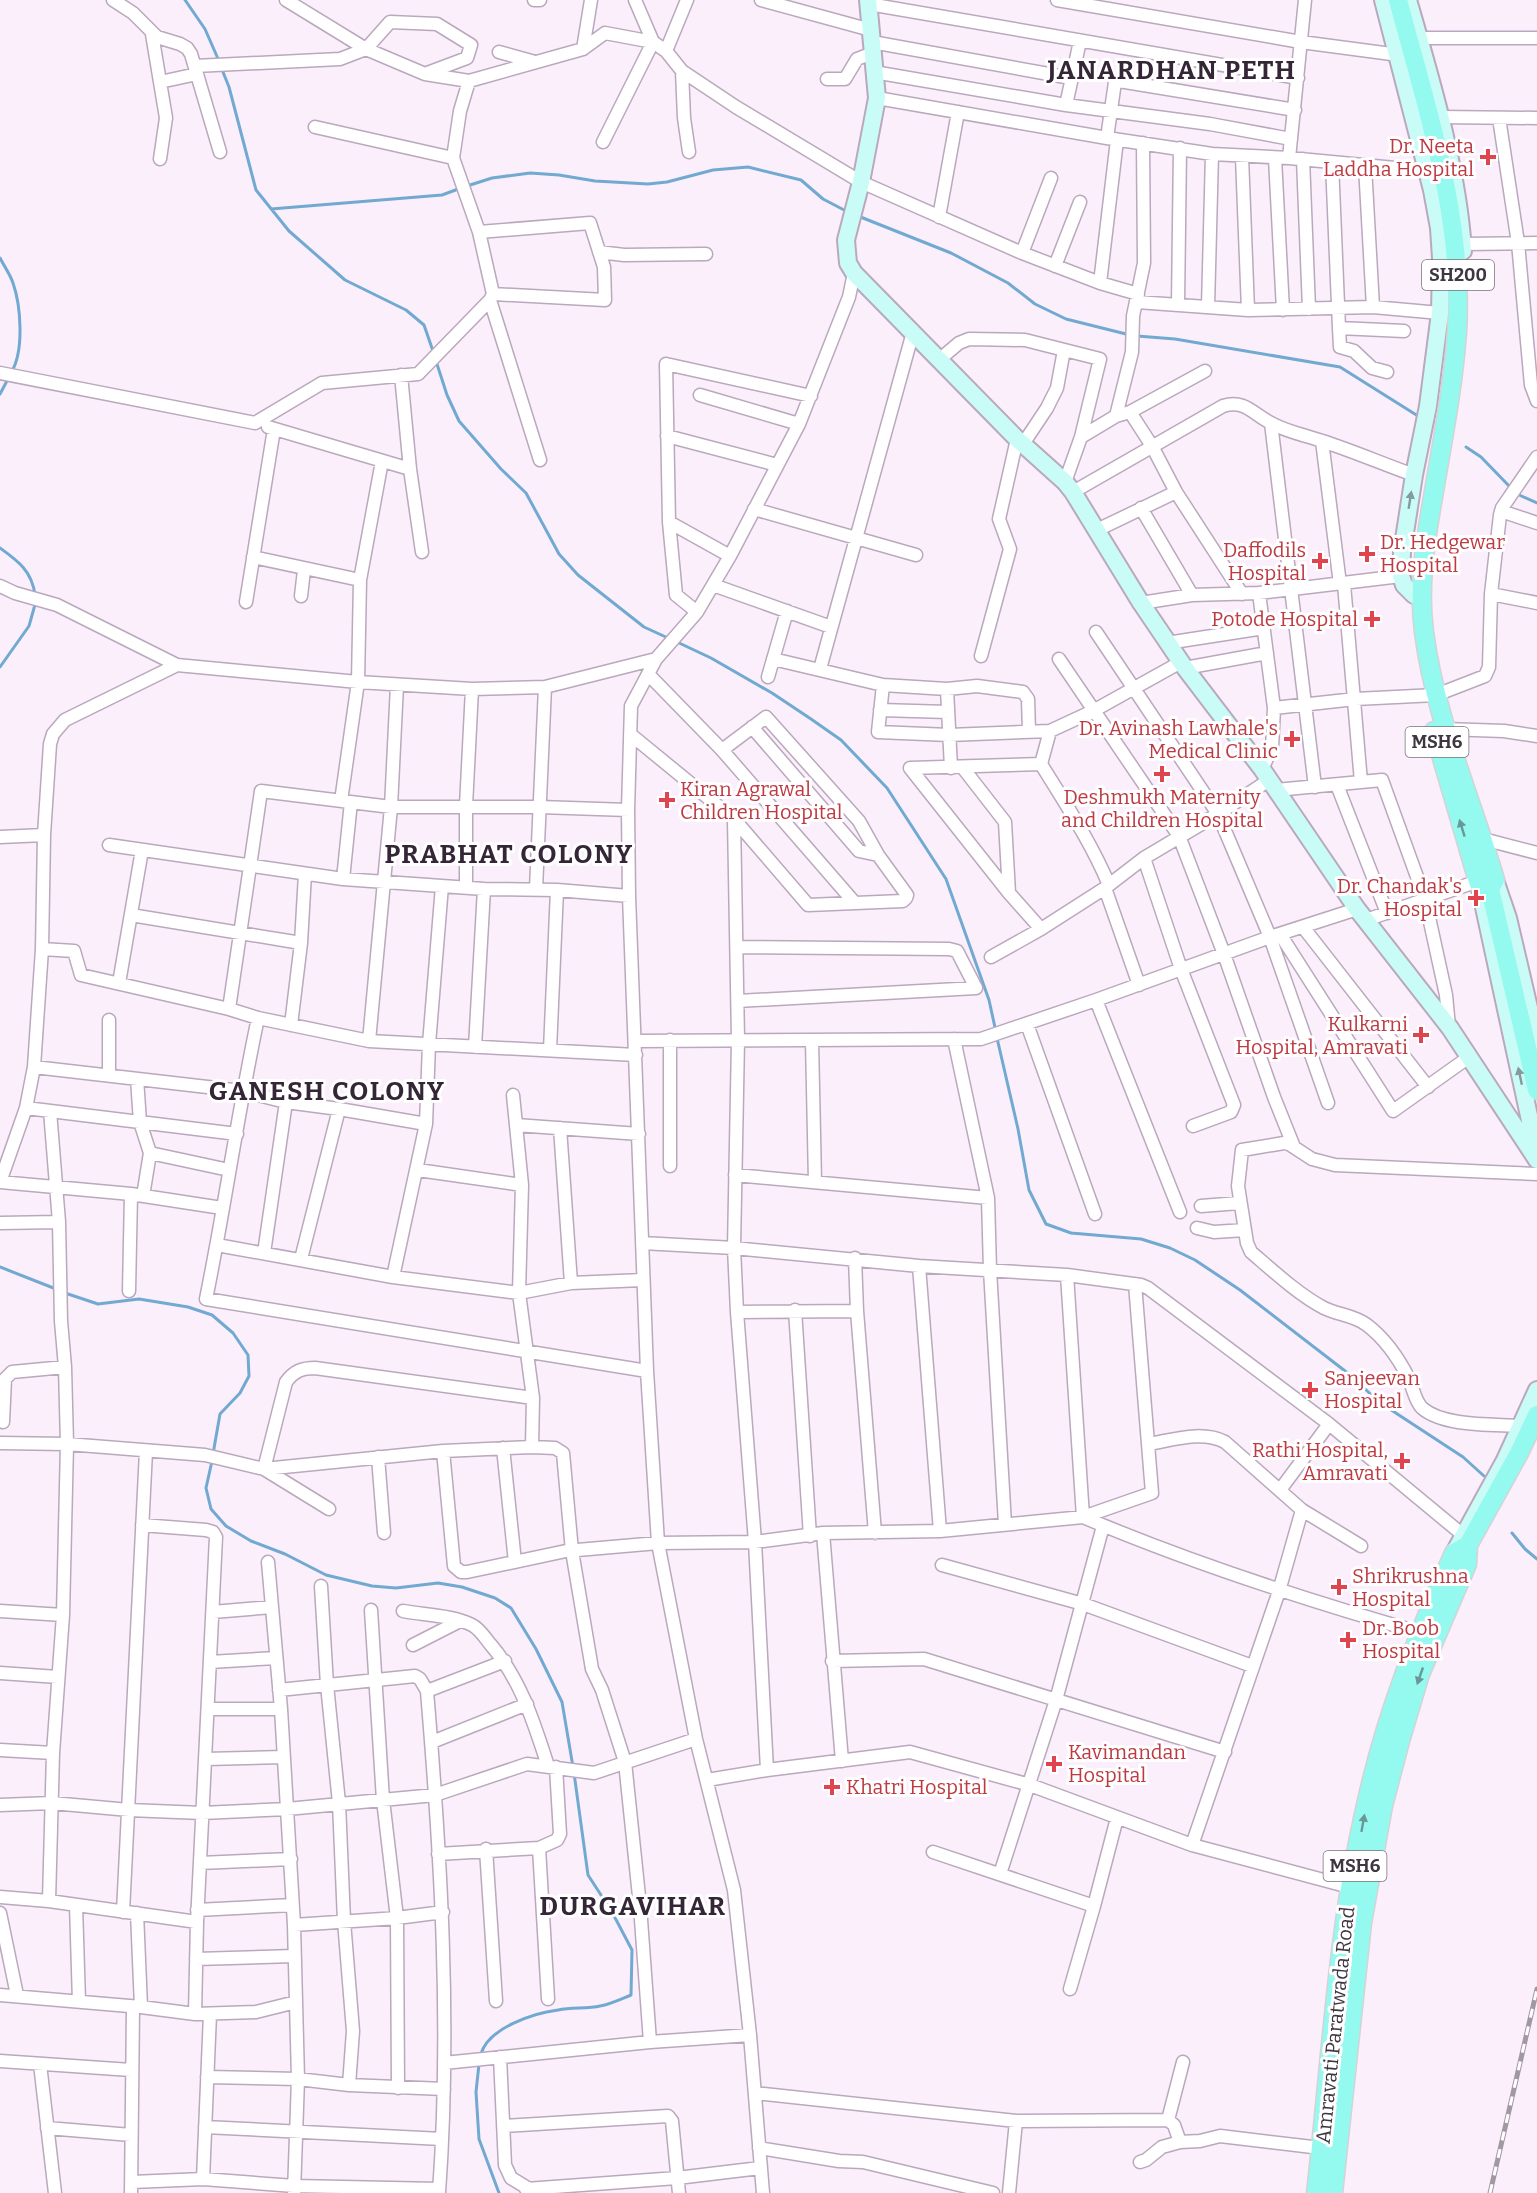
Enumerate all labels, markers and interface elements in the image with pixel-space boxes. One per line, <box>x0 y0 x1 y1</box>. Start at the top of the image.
district label: JANARDHAN PETH <box>1046 55 1296 86</box>
place label: Dr. Neeta Laddha Hospital <box>1323 134 1474 181</box>
marker: Dr. Neeta Laddha Hospital <box>1479 148 1497 166</box>
road number: SH200 <box>1422 260 1494 290</box>
one-way arrow <box>1406 491 1415 510</box>
place label: Dr. Hedgewar Hospital <box>1380 530 1505 577</box>
place label: Daffodils Hospital <box>1223 538 1306 585</box>
marker: Dr. Hedgewar Hospital <box>1358 545 1376 563</box>
marker: Daffodils Hospital <box>1311 552 1329 570</box>
place label: Potode Hospital <box>1211 607 1358 631</box>
marker: Potode Hospital <box>1363 610 1381 628</box>
place label: Dr. Avinash Lawhale's Medical Clinic <box>1079 716 1278 763</box>
road number: MSH6 <box>1406 727 1468 757</box>
marker: Dr. Avinash Lawhale's Medical Clinic <box>1283 730 1301 748</box>
marker: Deshmukh Maternity and Children Hospital <box>1153 765 1171 783</box>
place label: Kiran Agrawal Children Hospital <box>680 777 843 824</box>
place label: Deshmukh Maternity and Children Hospital <box>1061 785 1263 832</box>
marker: Kiran Agrawal Children Hospital <box>658 791 676 809</box>
one-way arrow <box>1457 819 1466 837</box>
district label: PRABHAT COLONY <box>384 839 634 870</box>
place label: Dr. Chandak's Hospital <box>1337 874 1462 921</box>
marker: Dr. Chandak's Hospital <box>1467 889 1485 907</box>
place label: Kulkarni Hospital, Amravati <box>1235 1012 1408 1059</box>
marker: Kulkarni Hospital, Amravati <box>1412 1026 1430 1044</box>
one-way arrow <box>1515 1067 1525 1086</box>
district label: GANESH COLONY <box>209 1076 445 1107</box>
place label: Sanjeevan Hospital <box>1324 1366 1420 1413</box>
marker: Sanjeevan Hospital <box>1301 1381 1319 1399</box>
place label: Rathi Hospital, Amravati <box>1252 1438 1388 1485</box>
marker: Rathi Hospital, Amravati <box>1393 1452 1411 1470</box>
place label: Shrikrushna Hospital <box>1352 1564 1469 1611</box>
marker: Shrikrushna Hospital <box>1330 1578 1348 1596</box>
place label: Dr. Boob Hospital <box>1362 1616 1441 1663</box>
marker: Dr. Boob Hospital <box>1339 1631 1357 1649</box>
one-way arrow <box>1415 1667 1424 1685</box>
place label: Kavimandan Hospital <box>1068 1740 1186 1787</box>
marker: Kavimandan Hospital <box>1045 1755 1063 1773</box>
place label: Khatri Hospital <box>846 1775 988 1799</box>
marker: Khatri Hospital <box>823 1778 841 1796</box>
one-way arrow <box>1358 1813 1367 1832</box>
road number: MSH6 <box>1324 1851 1386 1881</box>
district label: DURGAVIHAR <box>539 1891 727 1922</box>
street label: Amravati Paratwada Road <box>1311 1905 1359 2145</box>

